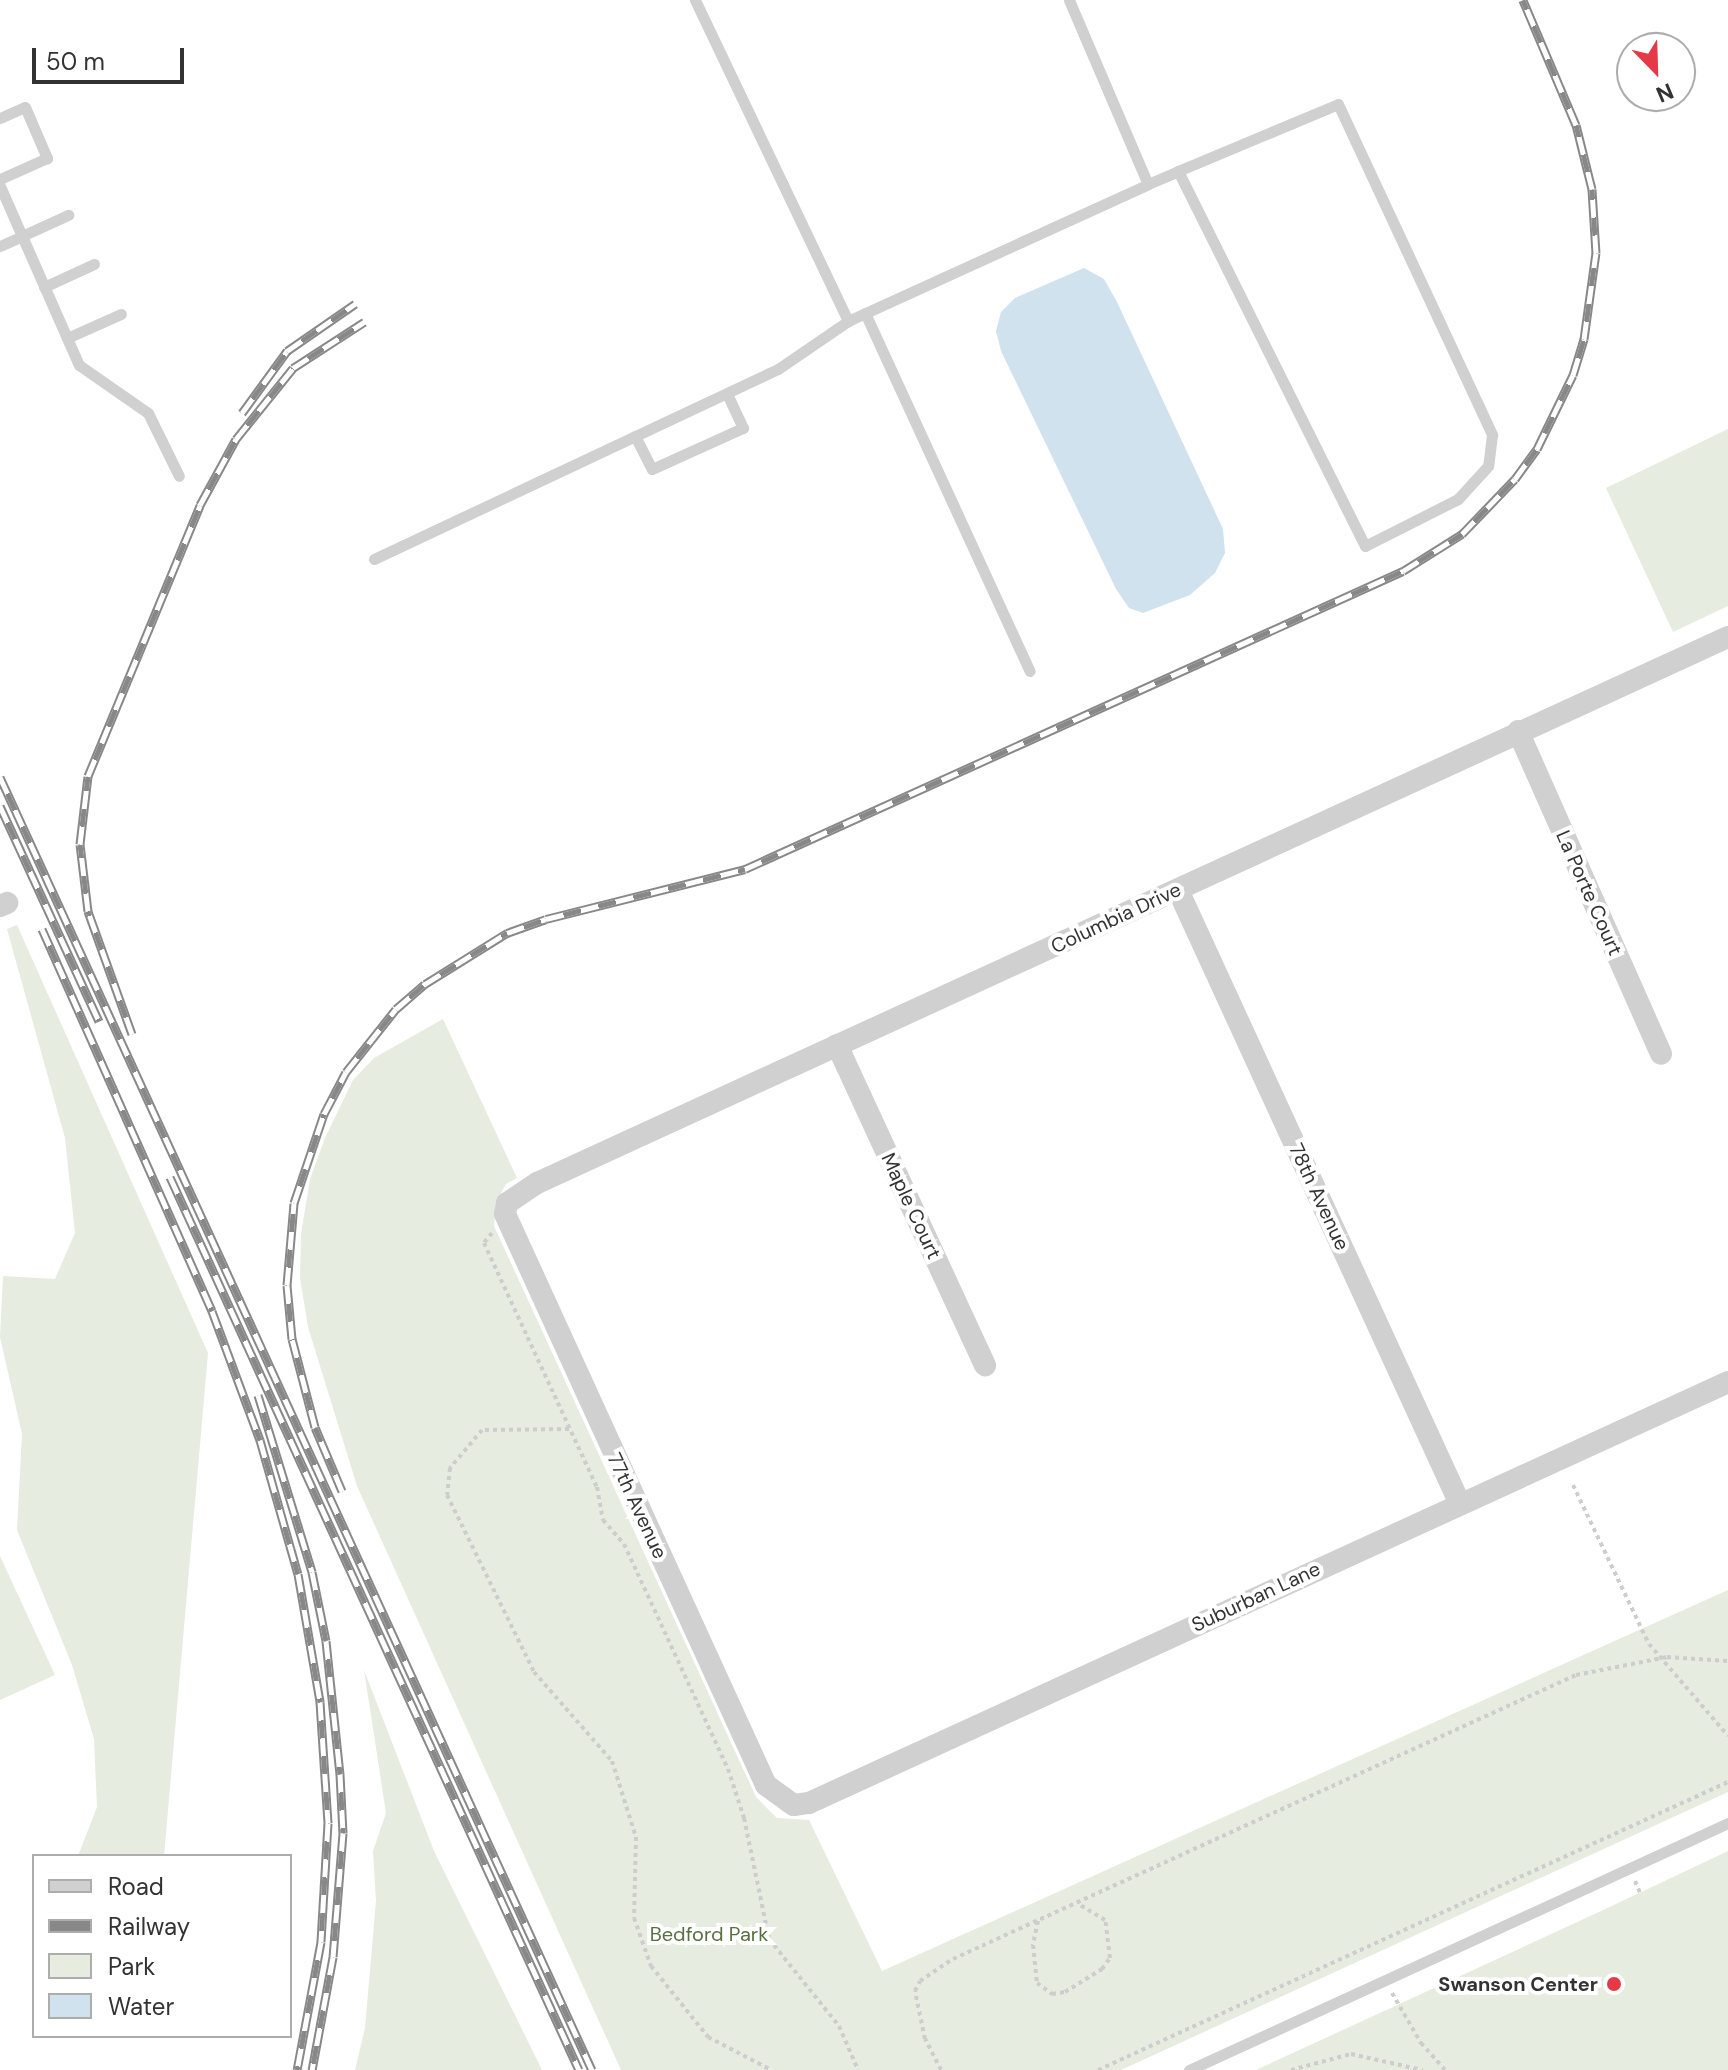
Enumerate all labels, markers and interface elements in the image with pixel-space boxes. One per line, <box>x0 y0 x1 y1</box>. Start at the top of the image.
scale bar <box>36 32 188 82</box>
north arrow <box>1616 32 1696 112</box>
text: 50 m <box>46 46 105 77</box>
text: N <box>1652 76 1678 109</box>
street label: La Porte Court <box>1551 827 1627 959</box>
street label: Columbia Drive <box>1047 877 1185 959</box>
street label: 78th Avenue <box>1284 1140 1354 1254</box>
street label: Maple Court <box>876 1149 946 1263</box>
street label: 77th Avenue <box>602 1449 672 1563</box>
street label: Suburban Lane <box>1188 1557 1324 1637</box>
legend <box>32 1854 292 2038</box>
text: Road <box>108 1871 164 1902</box>
text: Railway <box>108 1911 190 1942</box>
park label: Bedford Park <box>650 1922 768 1946</box>
text: Park <box>108 1951 155 1982</box>
place label: Swanson Center <box>1438 1972 1598 1996</box>
marker: Swanson Center <box>1605 1975 1623 1993</box>
text: Water <box>108 1991 174 2022</box>

